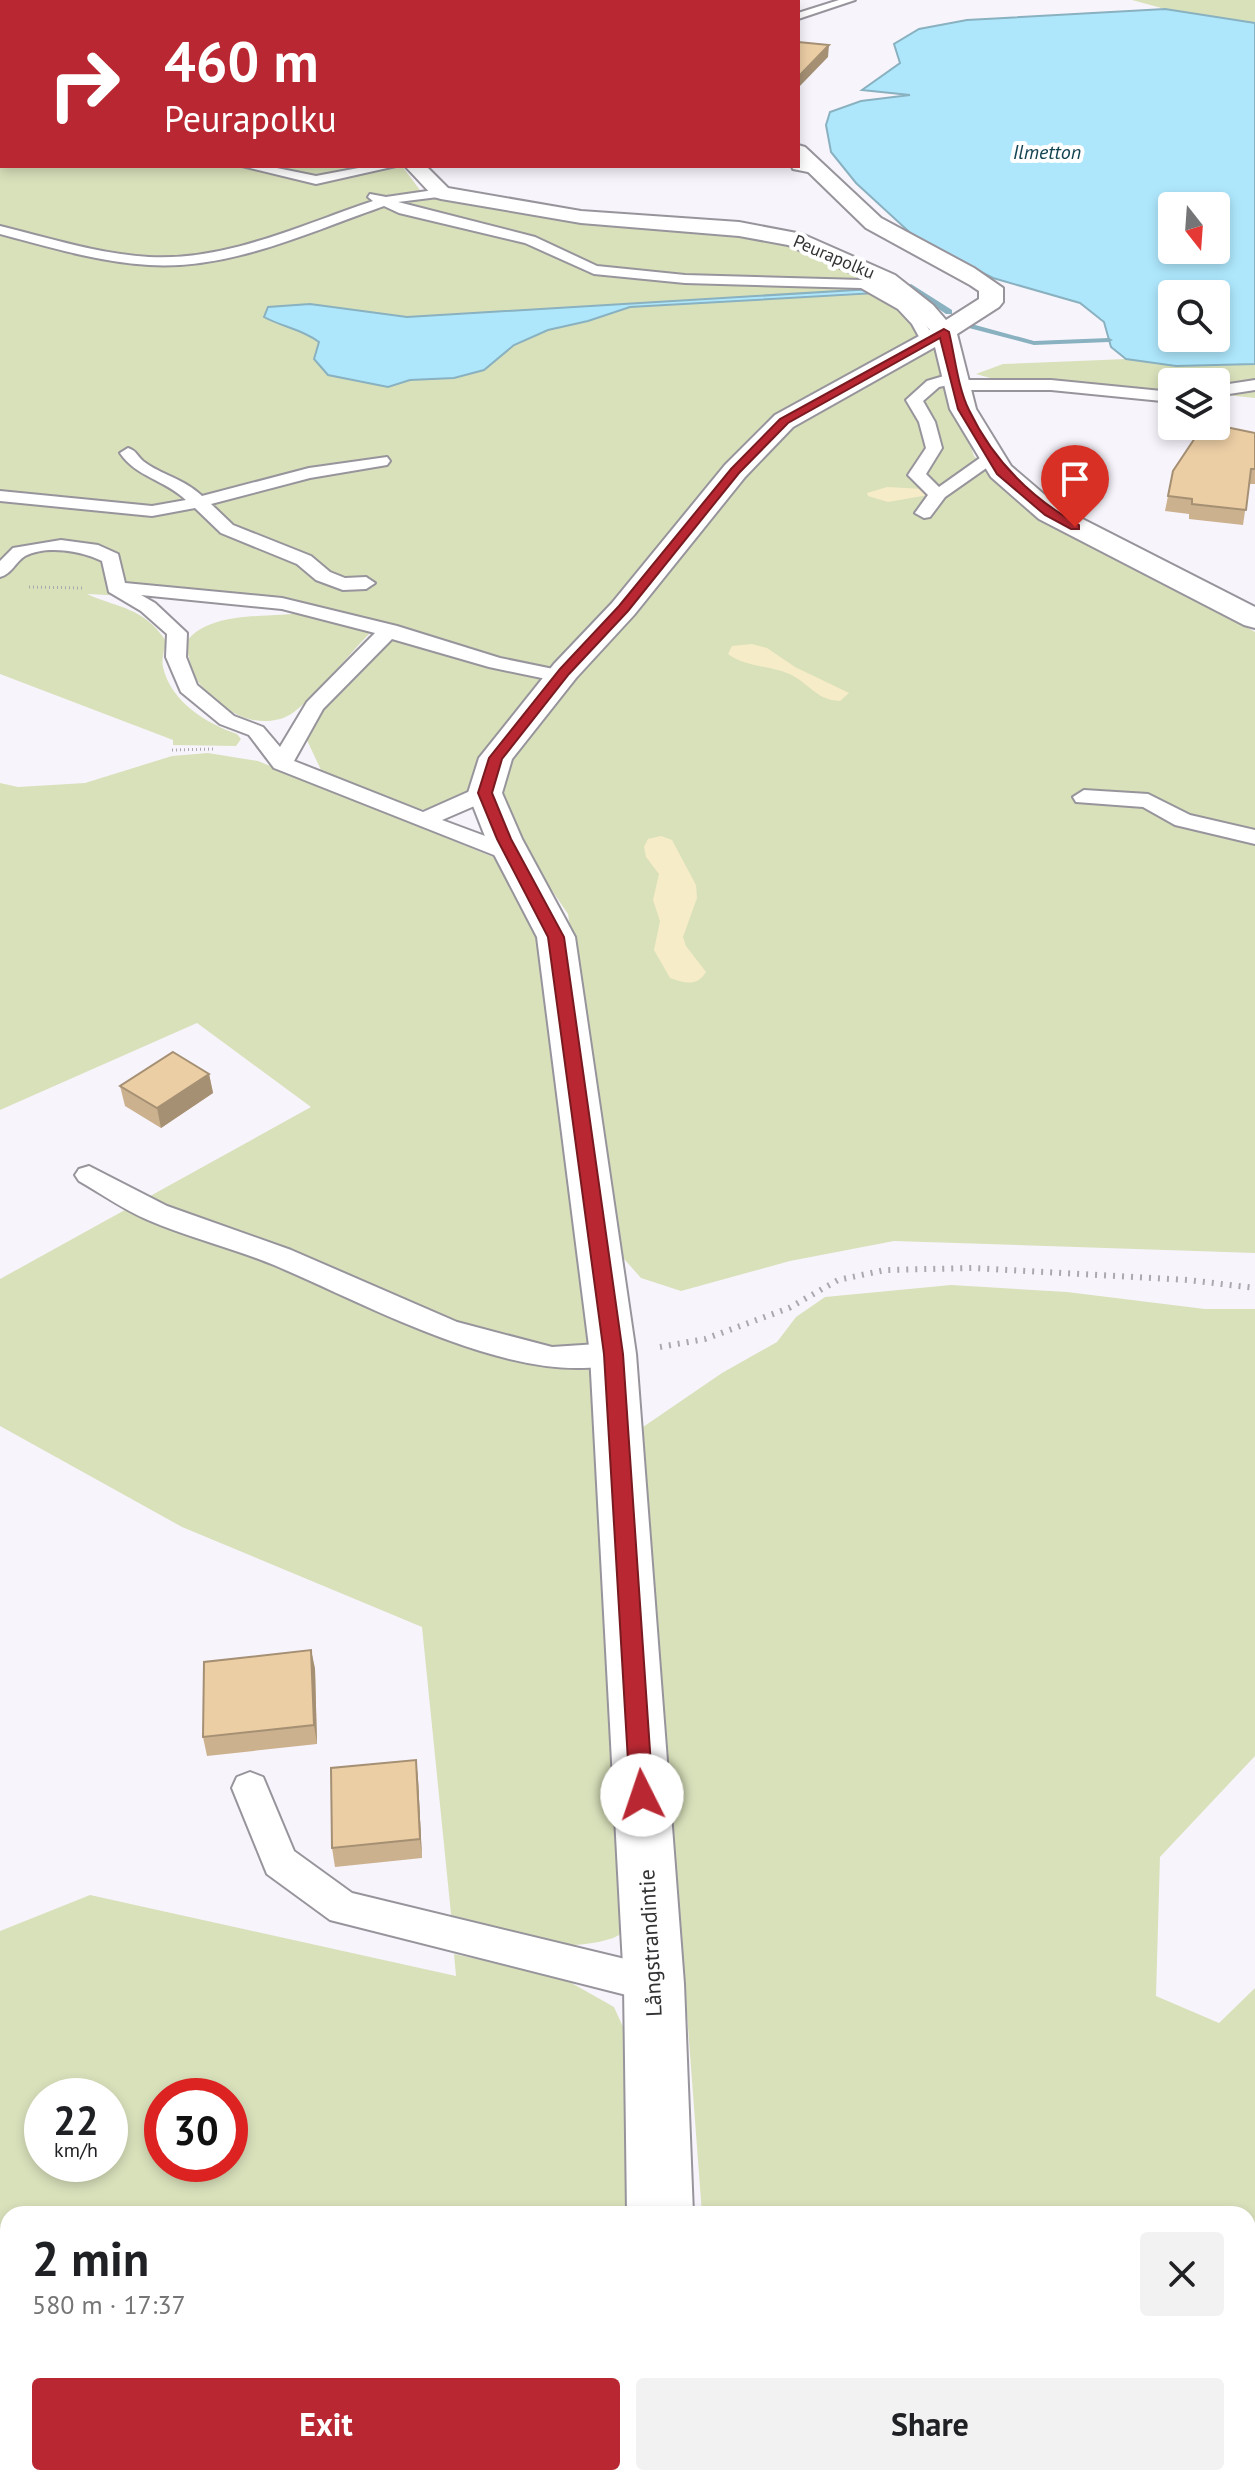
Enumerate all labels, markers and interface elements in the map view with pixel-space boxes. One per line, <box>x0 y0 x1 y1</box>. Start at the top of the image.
text: 460 m <box>164 25 319 97</box>
icon: right <box>32 32 136 136</box>
text: Peurapolku <box>164 95 337 142</box>
water label: Ilmetton <box>1013 139 1081 165</box>
north arrow <box>1158 192 1230 264</box>
map controls <box>1158 192 1230 440</box>
street label: Peurapolku <box>790 229 878 284</box>
button: search <box>1158 280 1230 352</box>
button: layers <box>1158 368 1230 440</box>
pin <box>1041 445 1109 527</box>
icon: arrive <box>1053 457 1097 501</box>
position arrow <box>600 1753 684 1837</box>
street label: Långstrandintie <box>632 1869 668 2017</box>
speed limit sign: 30 <box>144 2078 248 2182</box>
text: 22 <box>53 2094 99 2146</box>
text: km/h <box>54 2137 98 2163</box>
text: 2 min <box>32 2227 149 2289</box>
button: close <box>1140 2232 1224 2316</box>
text: 580 m · 17:37 <box>32 2288 186 2321</box>
button: Exit <box>32 2378 620 2470</box>
button: Share <box>636 2378 1224 2470</box>

